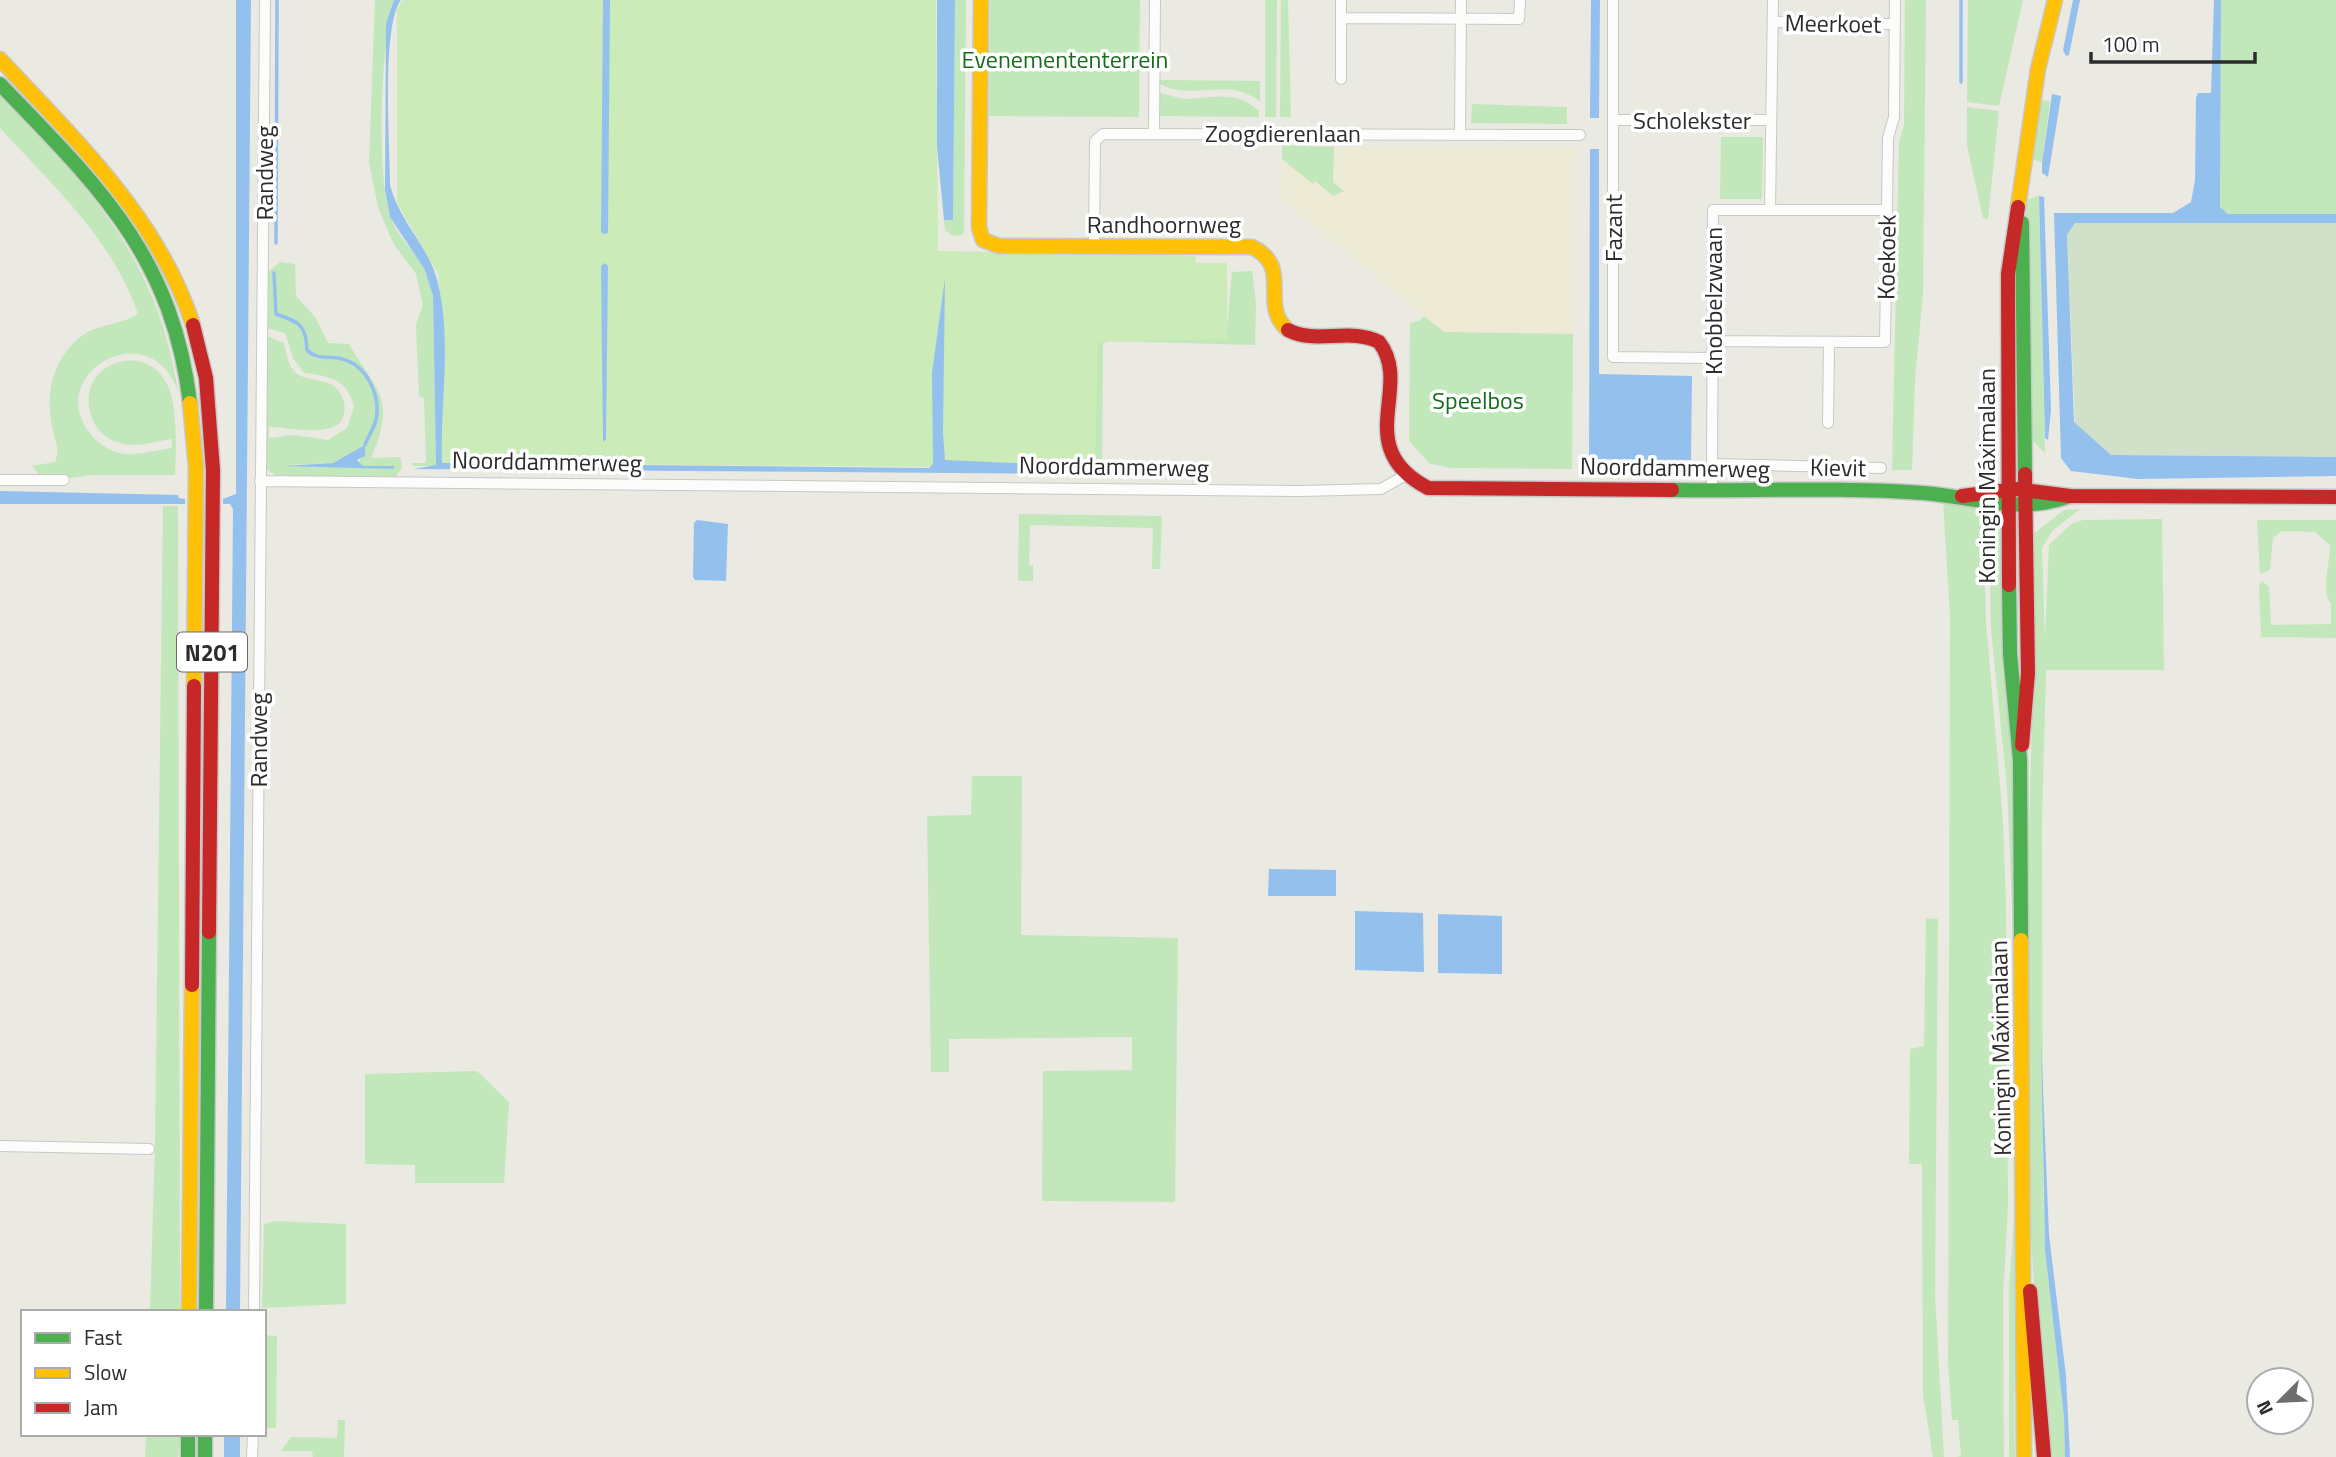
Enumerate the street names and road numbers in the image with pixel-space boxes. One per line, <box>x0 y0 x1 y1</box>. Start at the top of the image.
street label: Meerkoet <box>1784 4 1882 42</box>
street label: Scholekster <box>1633 102 1751 138</box>
street label: Zoogdierenlaan <box>1205 115 1361 151</box>
street label: Randweg <box>246 125 282 221</box>
street label: Fazant <box>1595 193 1631 262</box>
street label: Randhoornweg <box>1087 206 1241 242</box>
street label: Koekoek <box>1867 213 1905 300</box>
street label: Knobbelzwaan <box>1695 227 1731 375</box>
street label: Koningin Máximalaan <box>1968 368 2004 584</box>
street label: Noorddammerweg <box>452 441 642 481</box>
street label: Noorddammerweg <box>1019 446 1209 486</box>
street label: Noorddammerweg <box>1580 447 1770 487</box>
street label: Kievit <box>1810 449 1867 485</box>
road number: N201 <box>177 632 247 672</box>
street label: Randweg <box>240 692 276 788</box>
street label: Koningin Máximalaan <box>1980 940 2020 1156</box>

